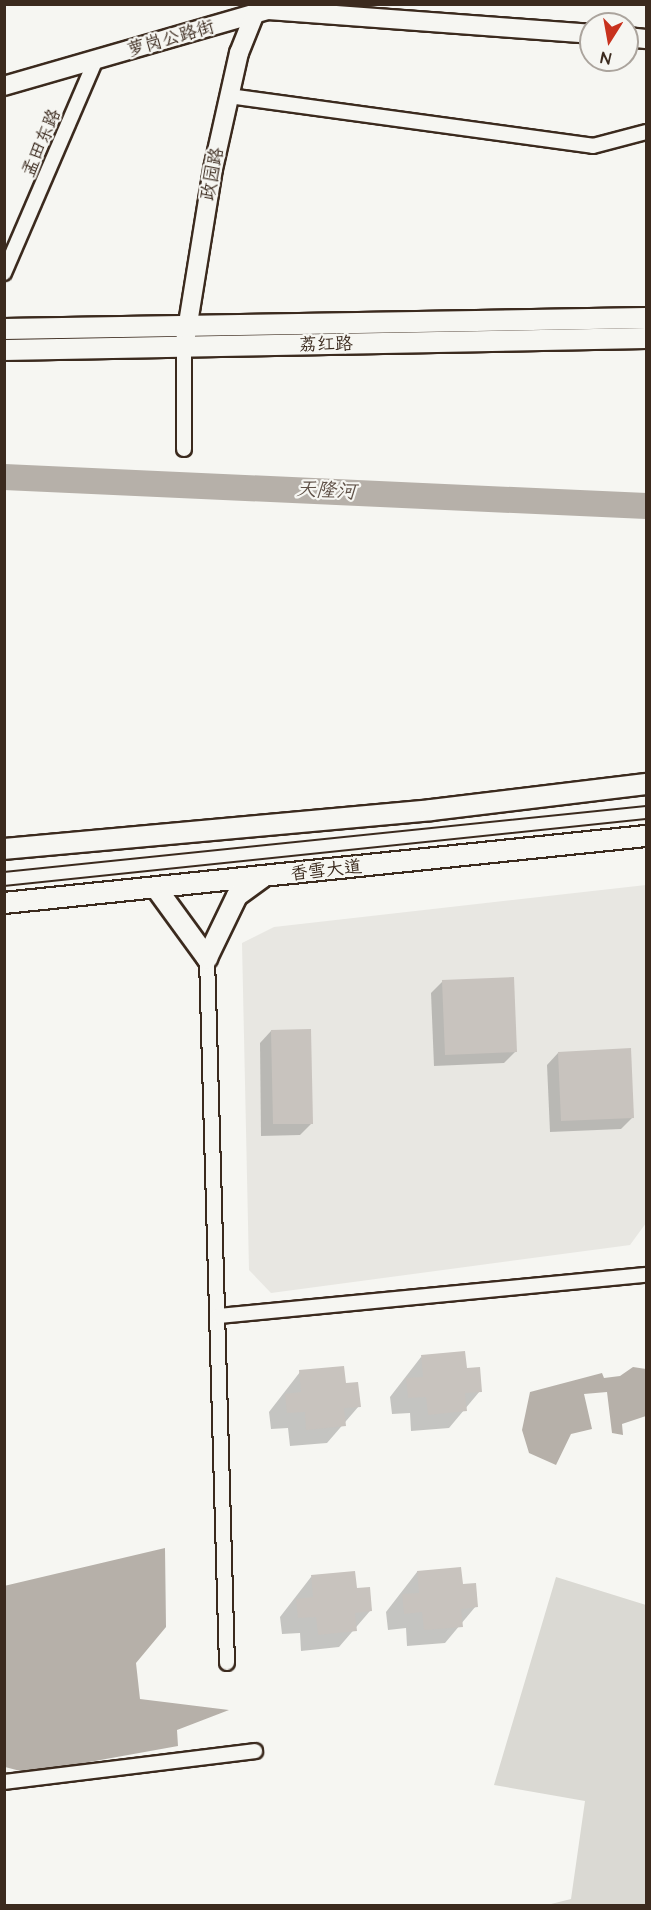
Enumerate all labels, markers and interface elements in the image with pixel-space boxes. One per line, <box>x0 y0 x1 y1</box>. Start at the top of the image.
north arrow <box>579 12 639 72</box>
street label: 萝岗公路街 <box>125 16 217 62</box>
text: N <box>599 46 613 69</box>
street label: 孟田东路 <box>18 106 66 180</box>
street label: 政园路 <box>197 145 229 203</box>
street label: 荔红路 <box>299 334 353 356</box>
water label: 天隆河 <box>295 477 357 505</box>
street label: 香雪大道 <box>289 856 363 886</box>

